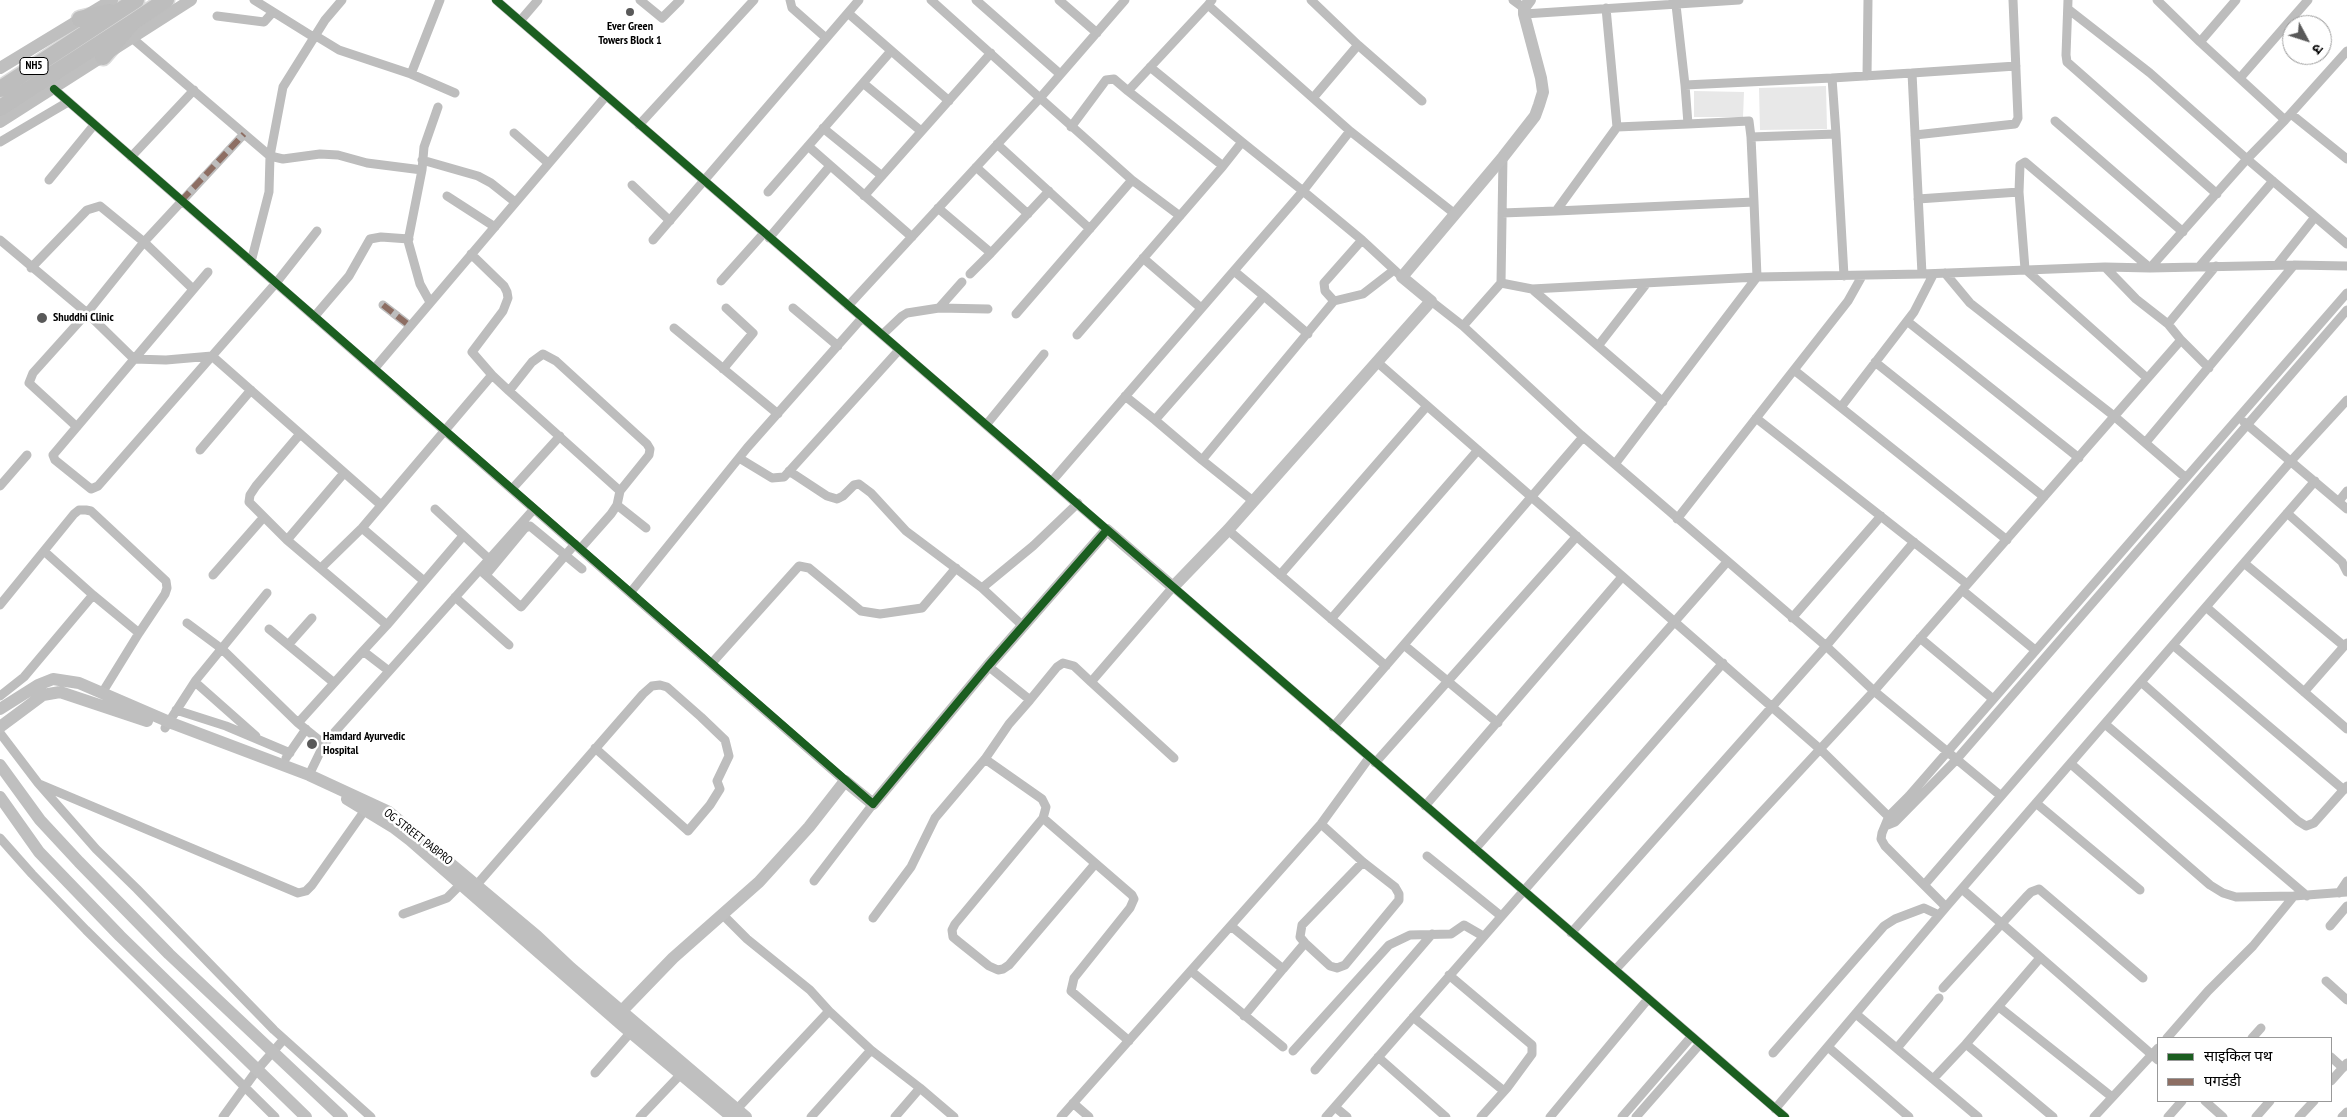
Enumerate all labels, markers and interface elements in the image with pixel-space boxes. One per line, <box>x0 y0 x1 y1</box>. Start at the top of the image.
marker: Ever Green Towers Block 1 <box>624 6 636 18</box>
north arrow <box>2282 15 2332 65</box>
place label: Ever Green Towers Block 1 <box>598 20 662 48</box>
text: उ <box>2308 40 2327 58</box>
road number: NH5 <box>20 58 48 74</box>
marker: Shuddhi Clinic <box>35 311 49 325</box>
place label: Shuddhi Clinic <box>53 311 114 325</box>
place label: Hamdard Ayurvedic Hospital <box>323 730 405 758</box>
marker: Hamdard Ayurvedic Hospital <box>305 737 319 751</box>
street label: OG STREET PABPRO <box>381 806 455 868</box>
legend <box>2157 1037 2332 1102</box>
text: साइकिल पथ <box>2204 1046 2272 1065</box>
text: पगडंडी <box>2204 1071 2241 1090</box>

